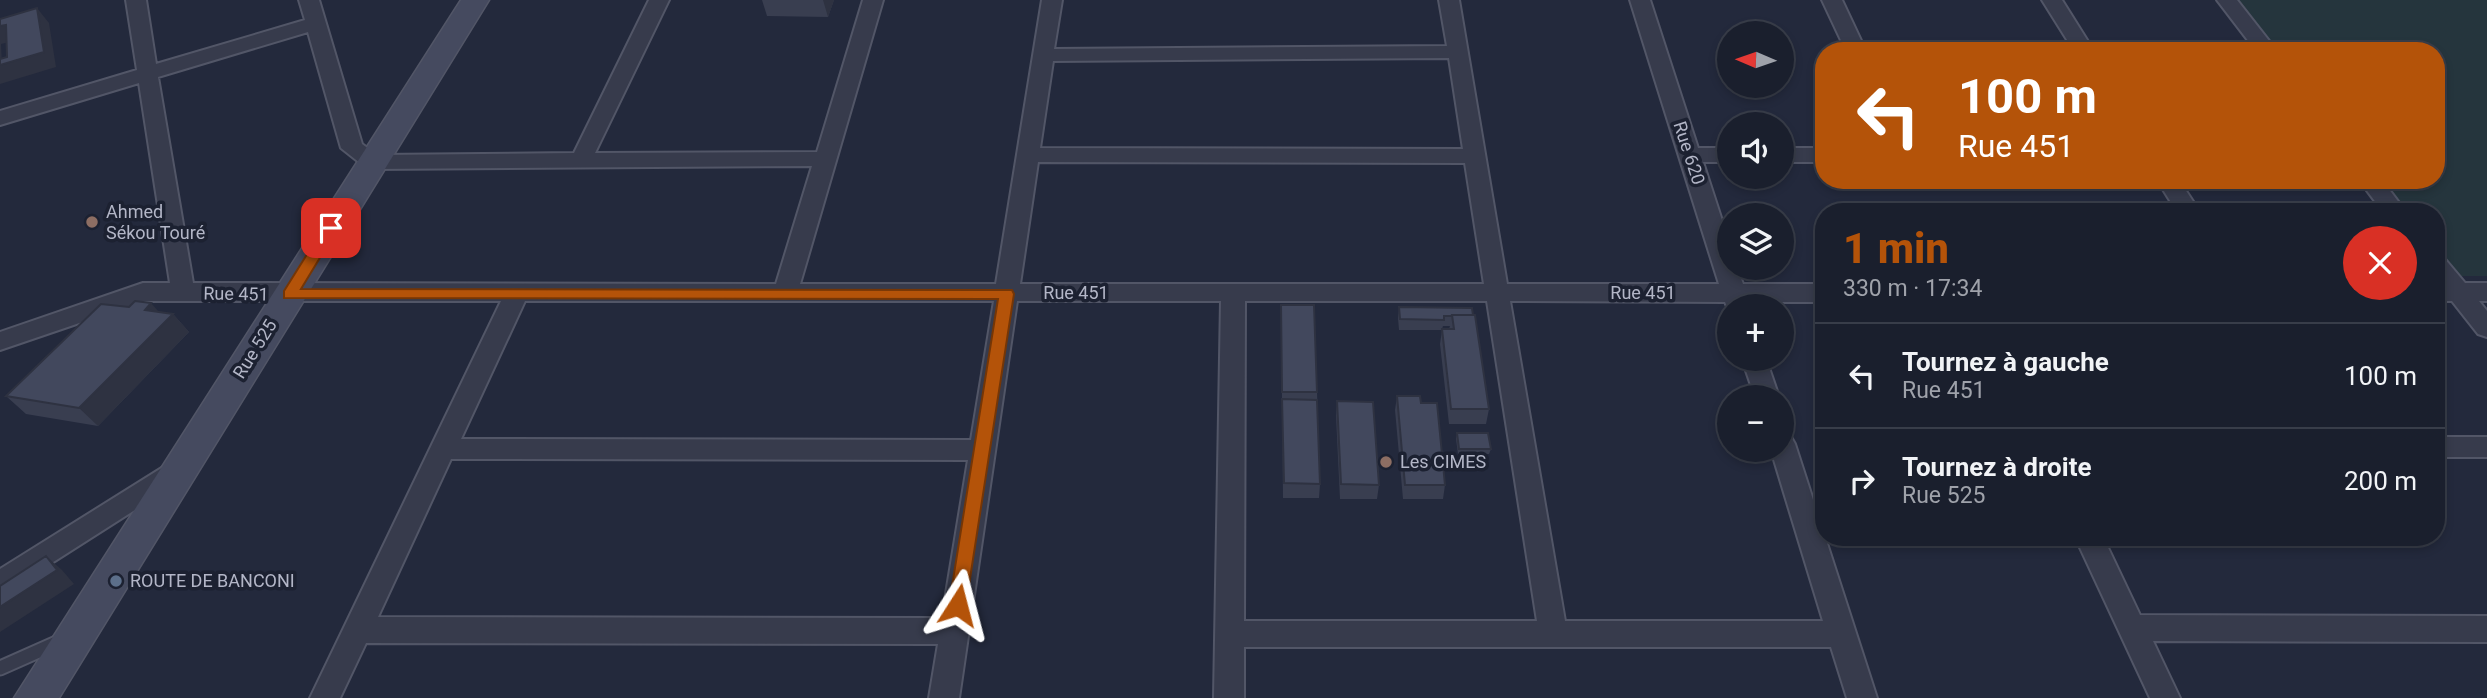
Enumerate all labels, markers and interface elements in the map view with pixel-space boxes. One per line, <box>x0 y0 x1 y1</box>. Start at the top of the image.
north arrow <box>1717 21 1794 98</box>
map controls <box>1717 21 1794 462</box>
text: 100 m <box>1958 68 2097 125</box>
icon: left <box>1843 70 1934 161</box>
button: sound <box>1717 112 1794 189</box>
street label: Rue 620 <box>1669 119 1710 187</box>
text: Rue 451 <box>1958 127 2074 165</box>
pin <box>301 198 361 258</box>
place label: Ahmed Sékou Touré <box>106 201 205 243</box>
button: layers <box>1717 203 1794 280</box>
icon: arrive <box>312 209 350 247</box>
marker: Ahmed Sékou Touré <box>84 214 100 230</box>
text: 1 min <box>1843 224 1949 273</box>
button: close <box>2343 226 2417 300</box>
text: 330 m · 17:34 <box>1843 275 1982 302</box>
street label: Rue 451 <box>203 282 269 305</box>
street label: Rue 451 <box>1043 282 1109 303</box>
street label: Rue 451 <box>1610 282 1676 303</box>
button: + <box>1717 294 1794 371</box>
street label: Rue 525 <box>228 315 281 382</box>
text: Tournez à gauche <box>1902 347 2109 377</box>
icon: left <box>1843 357 1881 395</box>
text: 100 m <box>2344 361 2417 391</box>
text: Rue 451 <box>1902 377 1986 404</box>
button: − <box>1717 385 1794 462</box>
place label: Les CIMES <box>1400 451 1487 472</box>
text: Tournez à droite <box>1902 452 2092 482</box>
marker: Les CIMES <box>1378 454 1394 470</box>
icon: right <box>1843 462 1881 500</box>
text: 200 m <box>2344 466 2417 496</box>
text: Rue 525 <box>1902 482 1986 509</box>
position arrow <box>921 568 995 642</box>
place label: ROUTE DE BANCONI <box>130 570 295 591</box>
marker: ROUTE DE BANCONI <box>108 573 124 589</box>

